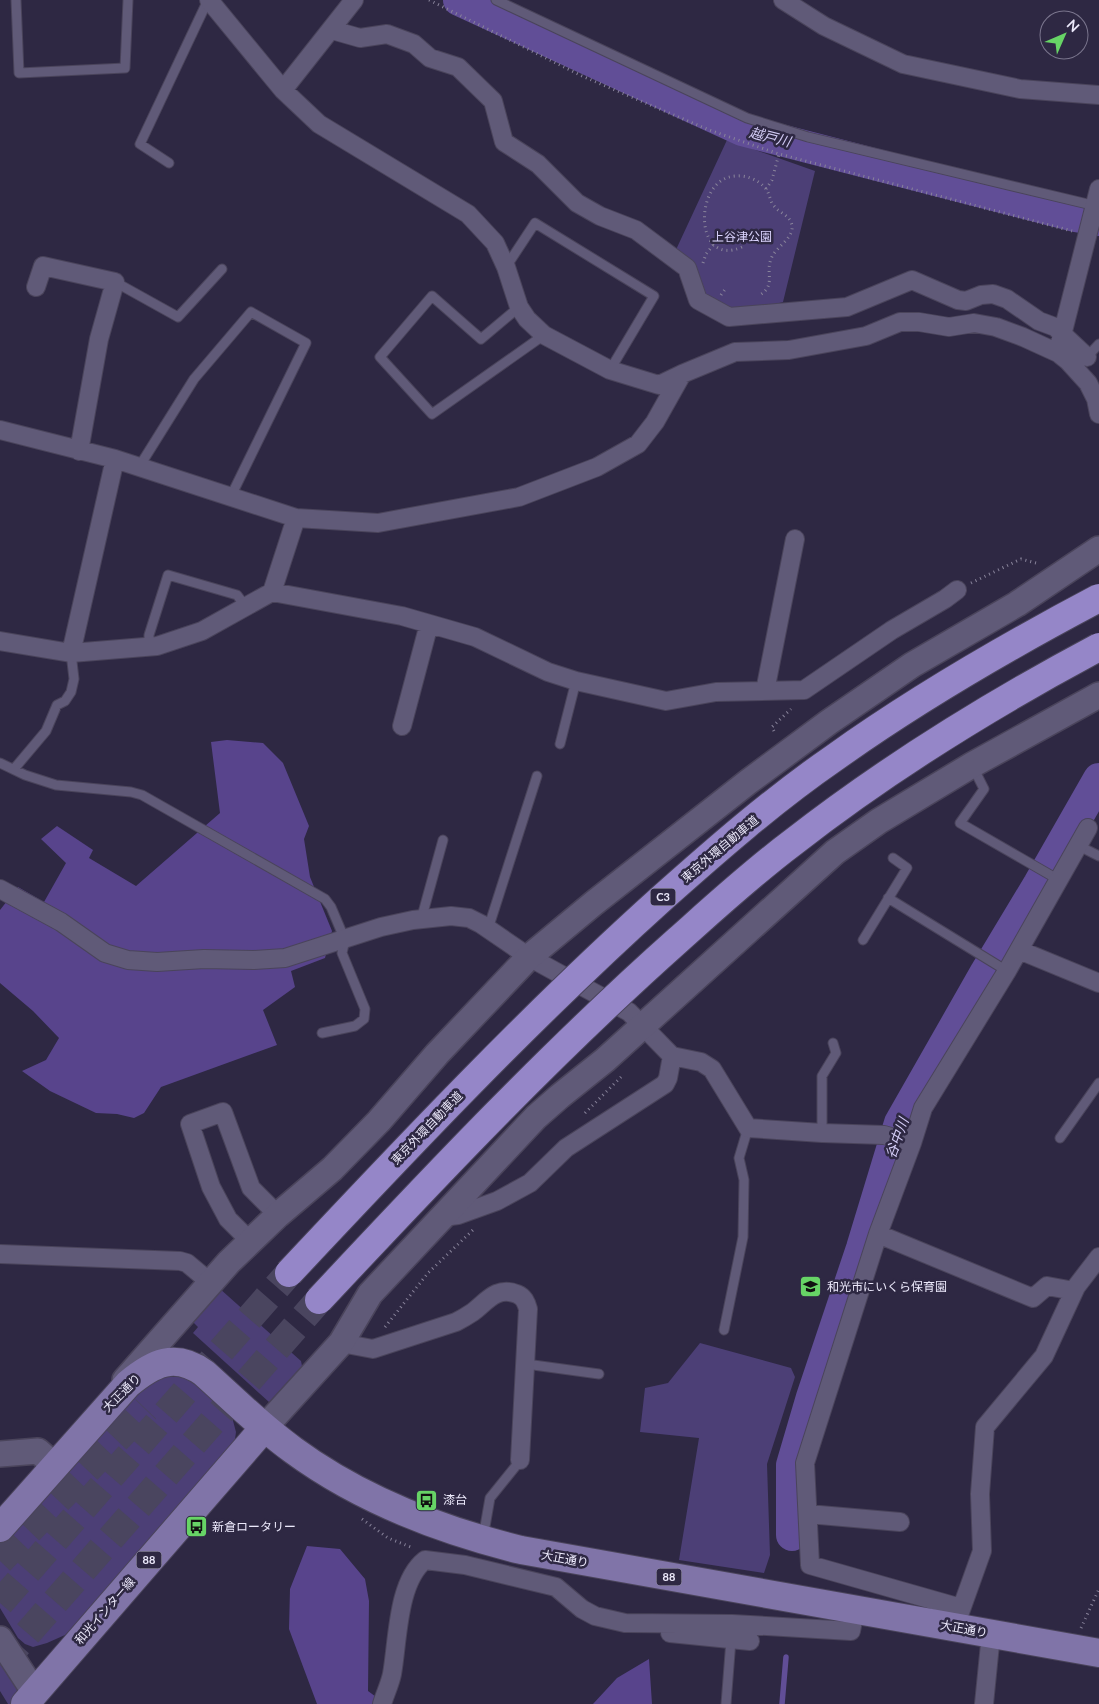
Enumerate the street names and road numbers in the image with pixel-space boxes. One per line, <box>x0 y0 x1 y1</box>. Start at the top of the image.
street label: 東京外環自動車道 <box>678 812 761 885</box>
road number: C3 <box>650 889 676 906</box>
street label: 東京外環自動車道 <box>388 1088 465 1167</box>
street label: 大正通り <box>99 1370 144 1415</box>
street label: 大正通り <box>540 1547 590 1570</box>
road number: 88 <box>136 1552 162 1568</box>
road number: 88 <box>656 1568 682 1585</box>
street label: 和光インター線 <box>71 1574 138 1647</box>
street label: 大正通り <box>939 1617 989 1640</box>

